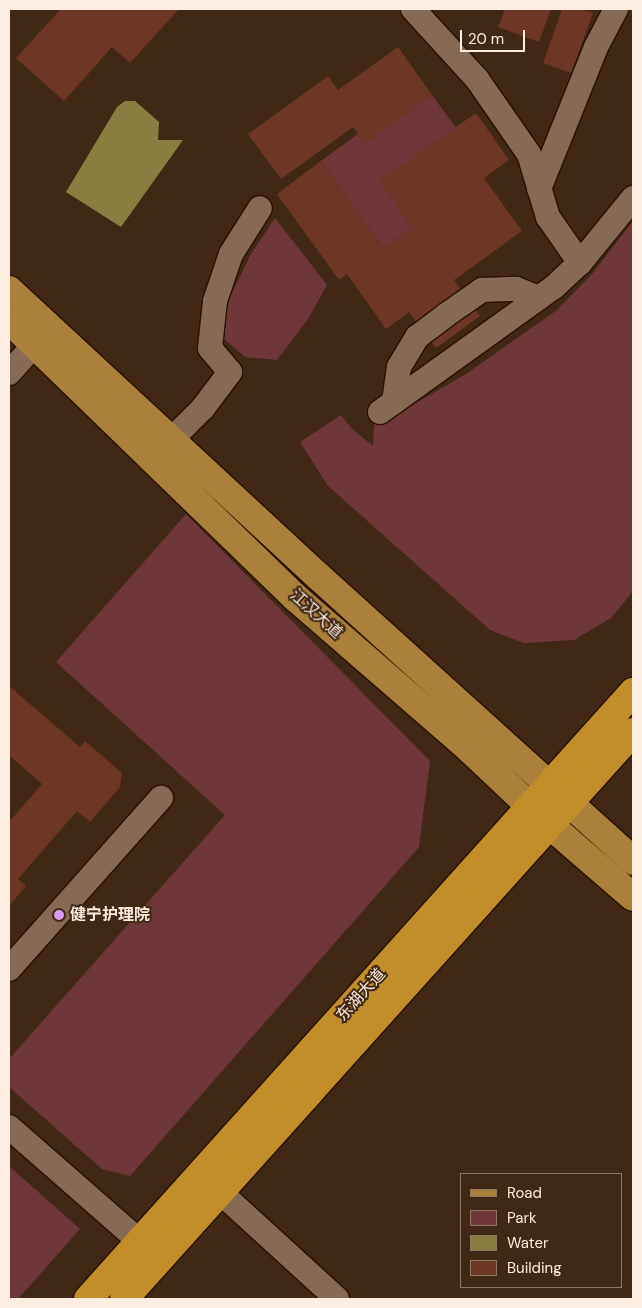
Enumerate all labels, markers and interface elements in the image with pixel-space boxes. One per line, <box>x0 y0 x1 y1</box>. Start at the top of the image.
scale bar <box>462 20 527 52</box>
text: 20 m <box>468 29 504 49</box>
street label: 江汉大道 <box>286 585 346 643</box>
place label: 健宁护理院 <box>70 905 150 925</box>
marker: 健宁护理院 <box>52 908 66 922</box>
street label: 东湖大道 <box>332 965 390 1025</box>
legend <box>460 1173 622 1288</box>
text: Road <box>507 1183 542 1203</box>
text: Park <box>507 1208 537 1228</box>
text: Water <box>507 1233 548 1253</box>
text: Building <box>507 1258 562 1278</box>

